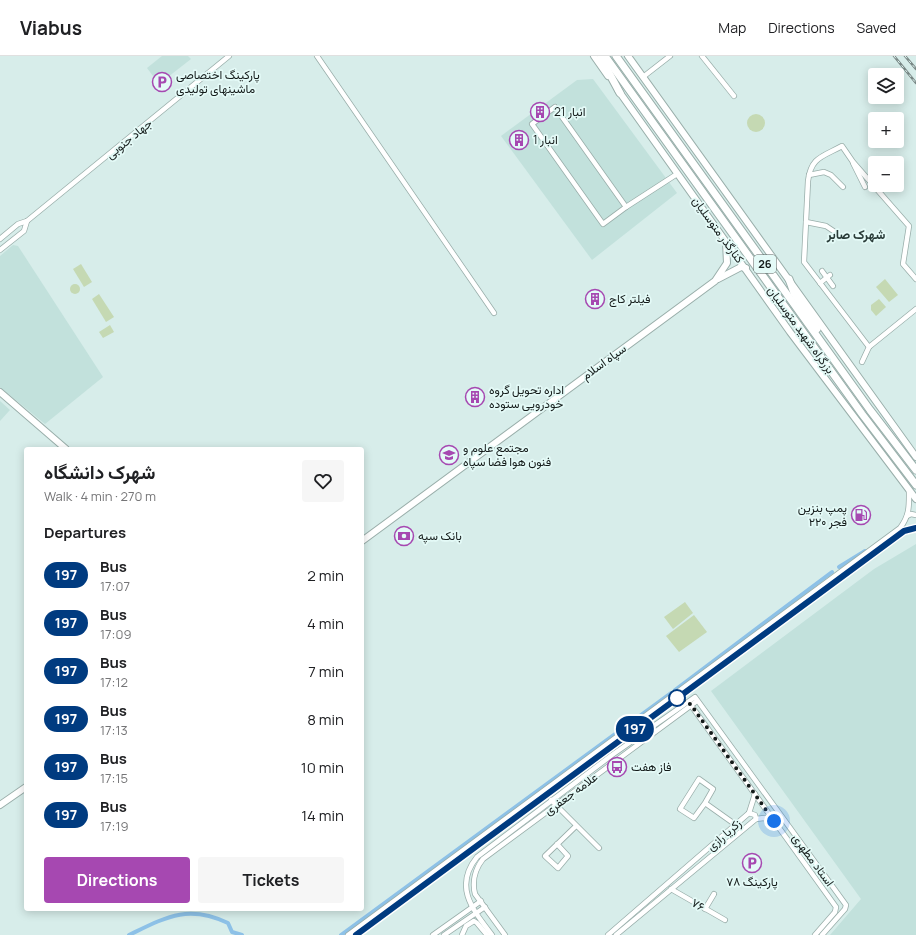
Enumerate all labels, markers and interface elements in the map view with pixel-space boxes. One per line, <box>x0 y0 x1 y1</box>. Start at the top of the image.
text: Viabus <box>20 15 82 41</box>
text: Map <box>718 18 746 37</box>
text: Directions <box>768 18 835 37</box>
text: Saved <box>857 18 896 37</box>
place label: پارکینگ اختصاصی ماشینهای تولیدی <box>176 66 260 97</box>
map controls <box>868 68 904 192</box>
button: layers <box>868 68 904 104</box>
parking icon: پارکینگ اختصاصی ماشینهای تولیدی <box>151 71 173 93</box>
building icon: انبار 21 <box>529 101 551 123</box>
place label: انبار 21 <box>554 103 586 120</box>
button: + <box>868 112 904 148</box>
street label: جهاد جنوبی <box>102 115 155 163</box>
building icon: انبار 1 <box>508 129 530 151</box>
place label: انبار 1 <box>533 131 558 148</box>
button: − <box>868 156 904 192</box>
street label: کنارگذر متوسلیان <box>688 193 748 267</box>
district label: شهرک صابر <box>826 225 885 243</box>
road number: 26 <box>754 255 776 273</box>
street label: بزرگراه شهید متوسلیان <box>764 282 839 377</box>
building icon: فیلتر کاج <box>584 288 606 310</box>
place label: فیلتر کاج <box>609 290 650 308</box>
street label: سپاه اسلام <box>578 340 630 384</box>
place label: اداره تحویل گروه خودرویی ستوده <box>489 381 564 412</box>
building icon: اداره تحویل گروه خودرویی ستوده <box>464 386 486 408</box>
place label: مجتمع علوم و فنون هوا فضا سپاه <box>463 439 551 470</box>
school or university icon: مجتمع علوم و فنون هوا فضا سپاه <box>438 444 460 466</box>
text: شهرک دانشگاه <box>44 459 155 485</box>
button: heart <box>302 460 344 502</box>
text: Walk · 4 min · 270 m <box>44 487 156 505</box>
place label: پمپ بنزین ۲۲۰ فجر <box>798 499 847 530</box>
fuel station icon: پمپ بنزین ۲۲۰ فجر <box>850 504 872 526</box>
text: Departures <box>44 522 126 543</box>
bank icon: بانک سپه <box>393 525 415 547</box>
place label: بانک سپه <box>418 527 462 544</box>
text: Bus <box>100 556 127 577</box>
text: 197 <box>55 565 77 584</box>
text: 2 min <box>307 565 344 586</box>
text: 17:07 <box>100 577 130 595</box>
text: Bus <box>100 604 127 625</box>
text: 197 <box>55 613 77 632</box>
text: 4 min <box>307 613 344 634</box>
text: 17:09 <box>100 625 131 643</box>
text: Bus <box>100 652 127 673</box>
text: 197 <box>55 661 77 680</box>
text: 7 min <box>308 661 344 682</box>
text: 17:12 <box>100 673 128 691</box>
unlabelled marker <box>668 689 686 707</box>
text: Bus <box>100 700 127 721</box>
text: 197 <box>55 709 77 728</box>
text: 8 min <box>307 709 344 730</box>
line badge: 197 <box>612 716 658 742</box>
text: 197 <box>624 719 646 738</box>
text: 17:13 <box>100 721 128 739</box>
text: Bus <box>100 748 127 769</box>
bus stop icon: فاز هفت <box>606 756 628 778</box>
text: 197 <box>55 757 77 776</box>
text: 10 min <box>301 757 344 778</box>
place label: فاز هفت <box>631 758 672 775</box>
street label: علامه جعفری <box>540 768 601 819</box>
text: 17:15 <box>100 769 128 787</box>
text: Bus <box>100 796 127 817</box>
text: 197 <box>55 805 77 824</box>
text: 14 min <box>301 805 344 826</box>
your location <box>764 811 784 831</box>
street label: زکریا رازی <box>703 815 745 854</box>
text: 17:19 <box>100 817 129 835</box>
street label: استاد مطهری <box>788 830 838 890</box>
parking icon: پارکینگ ۷۸ <box>741 852 763 874</box>
button: Directions <box>44 857 190 903</box>
button: Tickets <box>198 857 344 903</box>
place label: پارکینگ ۷۸ <box>726 873 778 890</box>
street label: ۷۶ <box>688 894 708 915</box>

